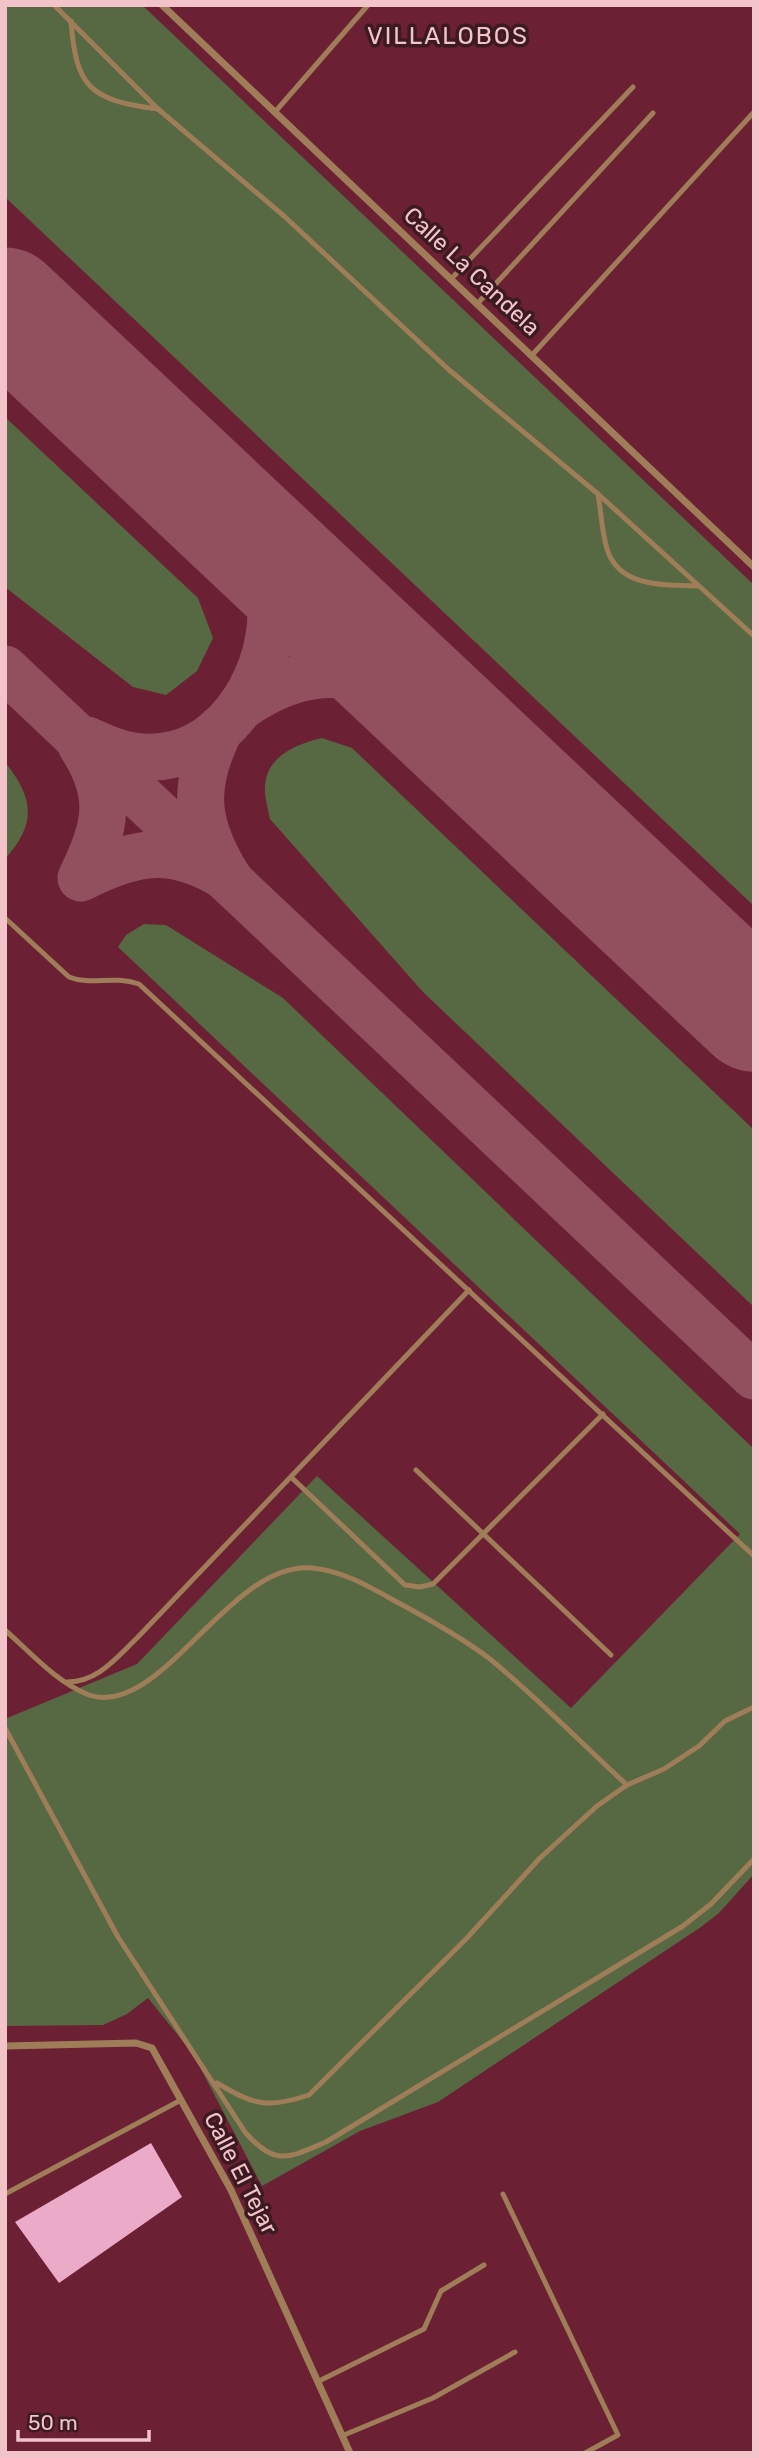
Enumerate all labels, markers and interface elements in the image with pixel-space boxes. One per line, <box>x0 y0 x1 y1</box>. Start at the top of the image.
district label: VILLALOBOS <box>367 22 529 50</box>
street label: Calle La Candela <box>398 201 546 341</box>
street label: Calle El Tejar <box>198 2107 284 2239</box>
scale bar <box>18 2398 149 2442</box>
text: 50 m <box>28 2410 78 2435</box>

